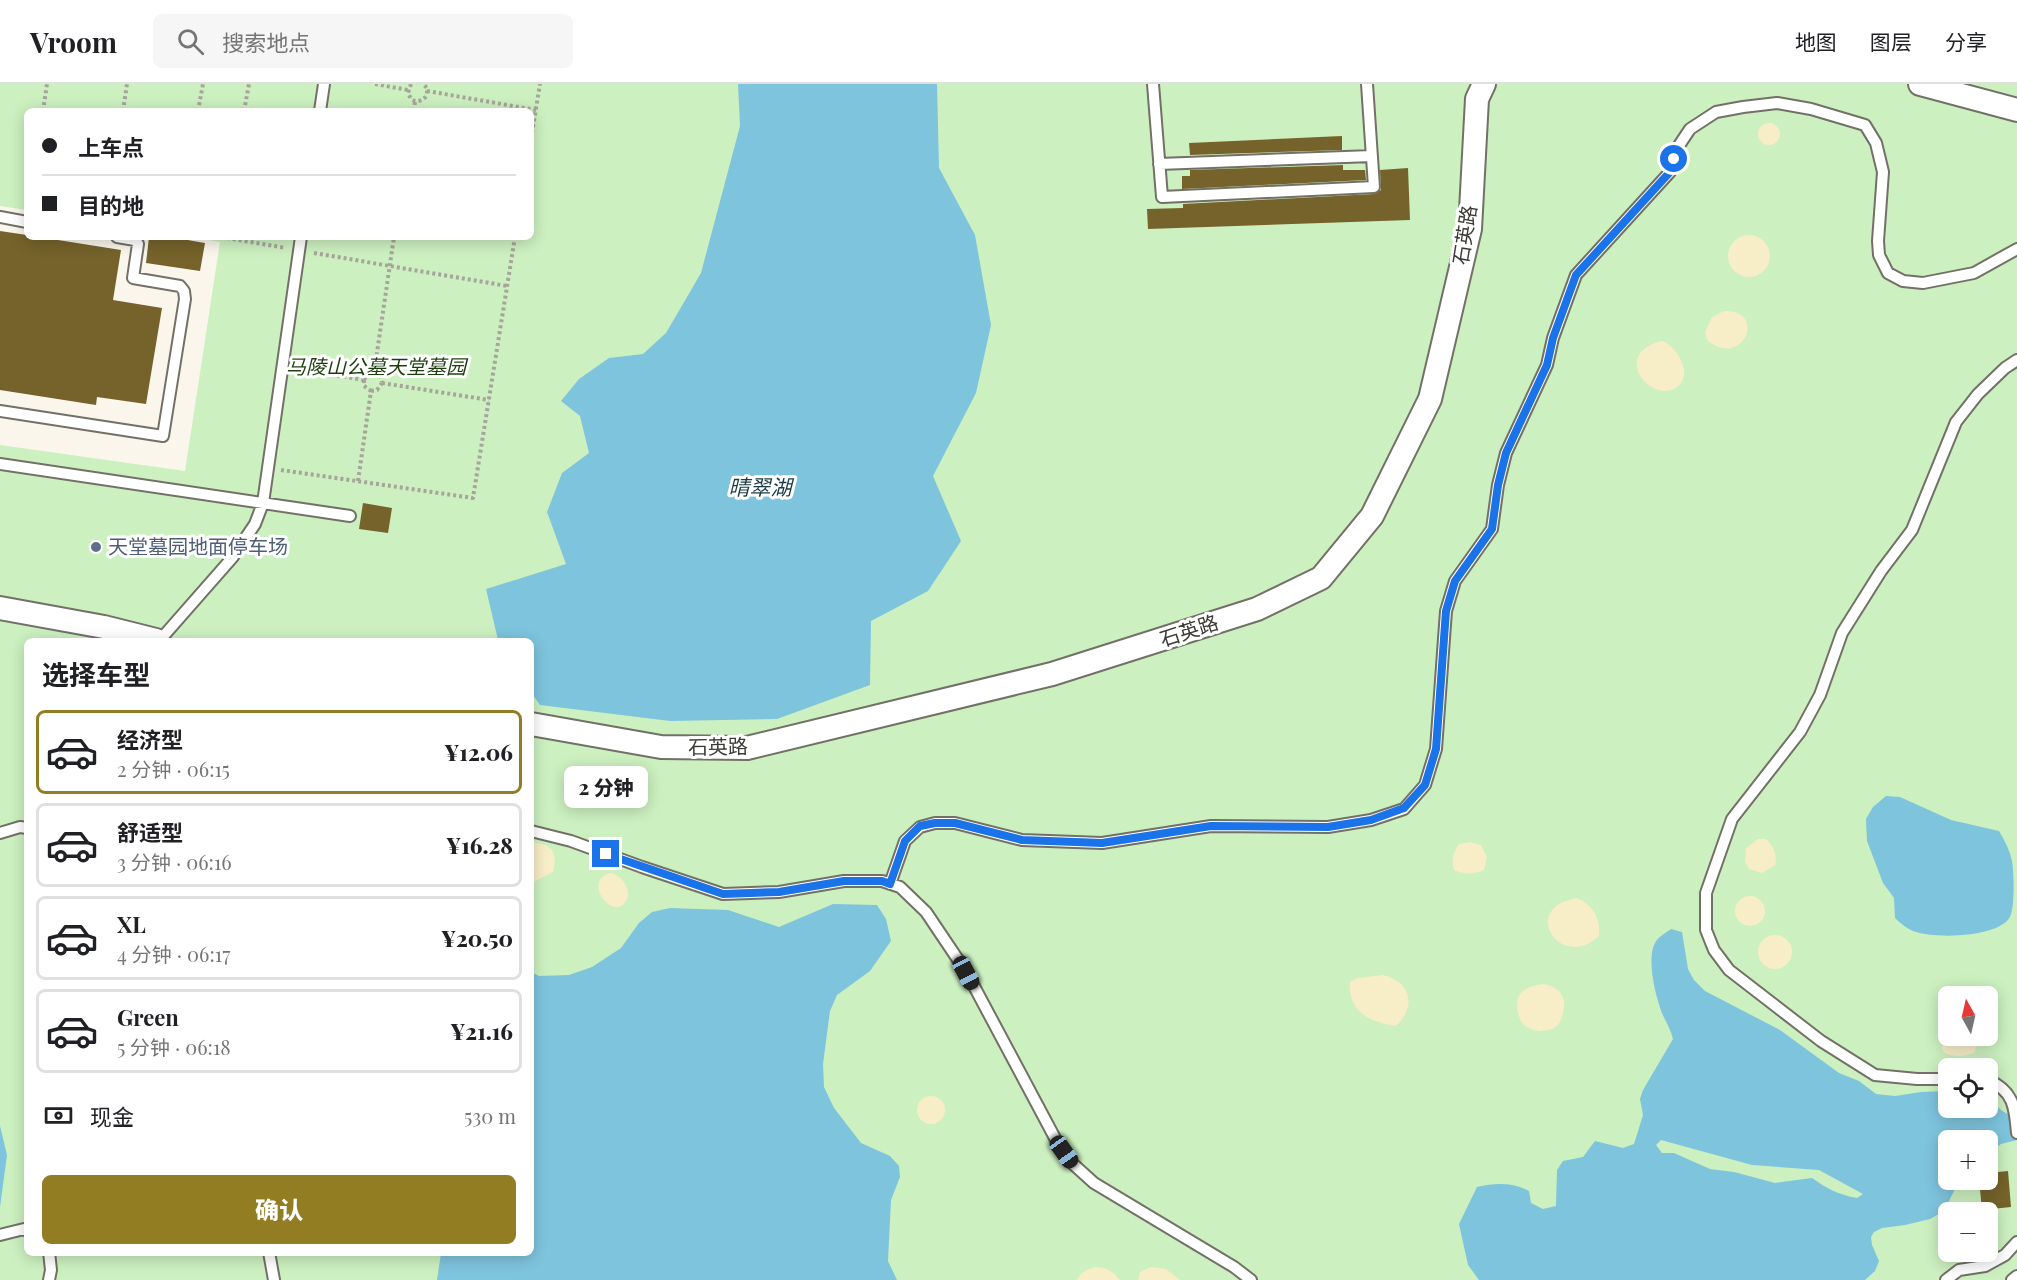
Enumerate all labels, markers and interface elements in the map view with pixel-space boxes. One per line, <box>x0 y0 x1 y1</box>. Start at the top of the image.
search box <box>153 14 573 68</box>
text: Vroom <box>30 23 117 60</box>
icon: search <box>174 25 207 58</box>
text: 搜索地点 <box>222 27 310 57</box>
text: 地图 <box>1795 27 1837 55</box>
text: 图层 <box>1870 27 1912 55</box>
text: 分享 <box>1945 27 1987 55</box>
text: 上车点 <box>78 132 144 162</box>
route start <box>1660 145 1687 172</box>
text: 目的地 <box>78 190 144 220</box>
street label: 石英路 <box>1445 203 1482 267</box>
park label: 马陵山公墓天堂墓园 <box>286 352 469 379</box>
water label: 晴翠湖 <box>729 472 794 500</box>
place label: 天堂墓园地面停车场 <box>108 532 288 559</box>
marker: 天堂墓园地面停车场 <box>89 540 103 554</box>
street label: 石英路 <box>1156 607 1221 652</box>
text: 选择车型 <box>42 656 150 692</box>
text: 经济型 <box>117 724 183 754</box>
icon: car <box>45 725 99 779</box>
street label: 石英路 <box>688 731 748 760</box>
text: ¥12.06 <box>444 737 513 767</box>
text: 2 分钟 · 06:15 <box>117 755 230 782</box>
callout: 2 分钟 <box>564 767 648 809</box>
text: 2 分钟 <box>578 773 634 800</box>
text: 舒适型 <box>117 817 183 847</box>
icon: car <box>45 818 99 872</box>
text: ¥16.28 <box>446 830 513 860</box>
route end <box>592 840 619 867</box>
text: 3 分钟 · 06:16 <box>117 848 232 875</box>
text: XL <box>117 909 146 939</box>
icon: car <box>45 911 99 965</box>
text: ¥20.50 <box>441 923 513 953</box>
text: 4 分钟 · 06:17 <box>117 940 230 967</box>
car <box>950 953 982 993</box>
north arrow <box>1938 986 1998 1046</box>
map controls <box>1938 986 1998 1262</box>
text: Green <box>117 1002 179 1032</box>
icon: car <box>45 1004 99 1058</box>
text: ¥21.16 <box>450 1016 513 1046</box>
text: 5 分钟 · 06:18 <box>117 1033 231 1060</box>
button: locate <box>1938 1058 1998 1118</box>
icon: cash <box>42 1099 75 1132</box>
text: 现金 <box>90 1101 134 1131</box>
text: 530 m <box>464 1102 516 1129</box>
button: + <box>1938 1130 1998 1190</box>
car <box>1046 1132 1082 1172</box>
button: 确认 <box>42 1175 516 1244</box>
button: − <box>1938 1202 1998 1262</box>

